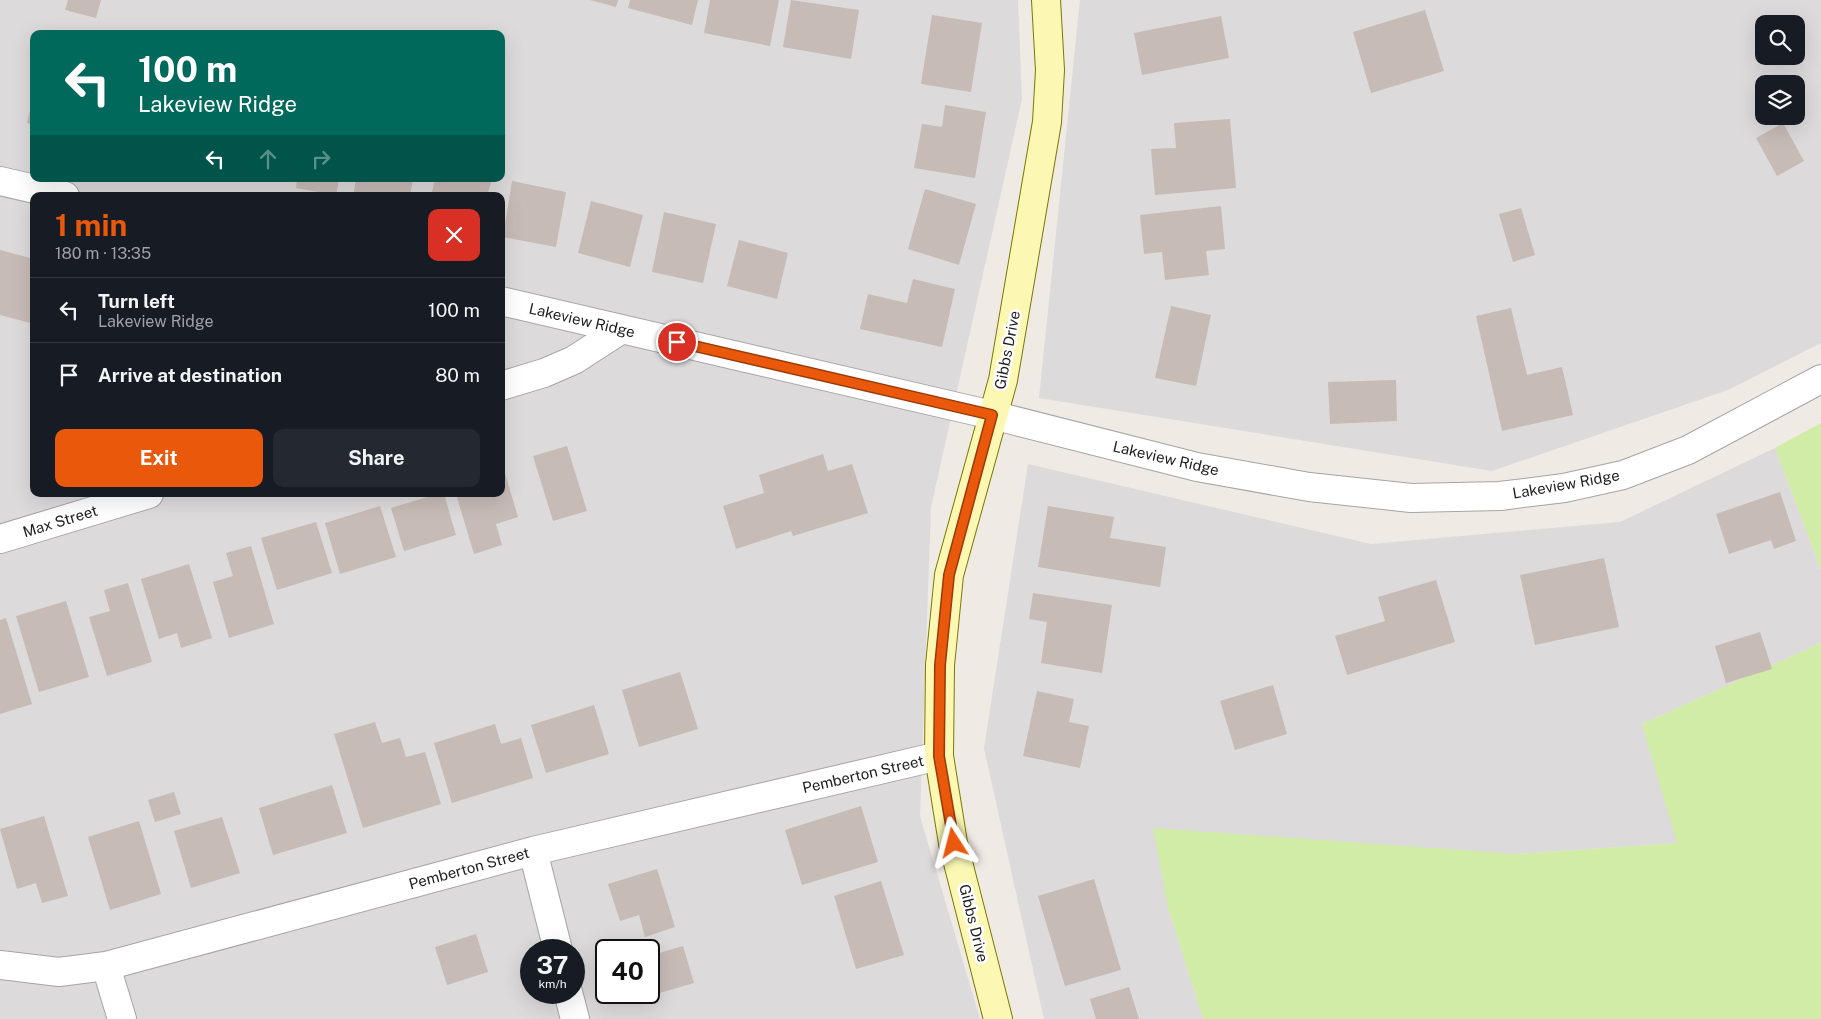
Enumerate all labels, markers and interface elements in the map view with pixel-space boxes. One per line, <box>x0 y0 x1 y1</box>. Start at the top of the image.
map controls <box>1755 15 1805 125</box>
button: search <box>1755 15 1805 65</box>
text: 100 m <box>138 49 237 90</box>
icon: left <box>55 50 120 115</box>
button: layers <box>1755 75 1805 125</box>
text: Lakeview Ridge <box>138 91 297 117</box>
icon: left <box>201 145 229 173</box>
icon: ahead <box>254 145 282 173</box>
icon: right <box>307 145 335 173</box>
text: 1 min <box>55 207 127 243</box>
button: close <box>428 209 480 261</box>
text: 180 m · 13:35 <box>55 244 151 263</box>
text: Turn left <box>98 290 175 312</box>
icon: left <box>55 296 83 324</box>
text: 100 m <box>428 299 480 321</box>
street label: Lakeview Ridge <box>527 300 637 340</box>
street label: Gibbs Drive <box>991 309 1023 391</box>
text: Lakeview Ridge <box>98 312 214 331</box>
pin <box>656 321 698 363</box>
icon: arrive <box>663 328 691 356</box>
icon: arrive <box>55 361 83 389</box>
text: Arrive at destination <box>98 364 282 386</box>
text: 80 m <box>435 364 480 386</box>
button: Exit <box>55 429 263 487</box>
button: Share <box>273 429 480 487</box>
street label: Lakeview Ridge <box>1111 438 1221 478</box>
street label: Lakeview Ridge <box>1511 466 1621 502</box>
street label: Max Street <box>21 502 100 540</box>
street label: Pemberton Street <box>801 752 926 796</box>
position arrow <box>927 816 979 868</box>
street label: Pemberton Street <box>407 844 531 892</box>
street label: Gibbs Drive <box>956 882 992 964</box>
speed limit sign: 40 <box>595 939 660 1004</box>
text: 37 <box>537 950 568 980</box>
text: km/h <box>538 977 567 991</box>

